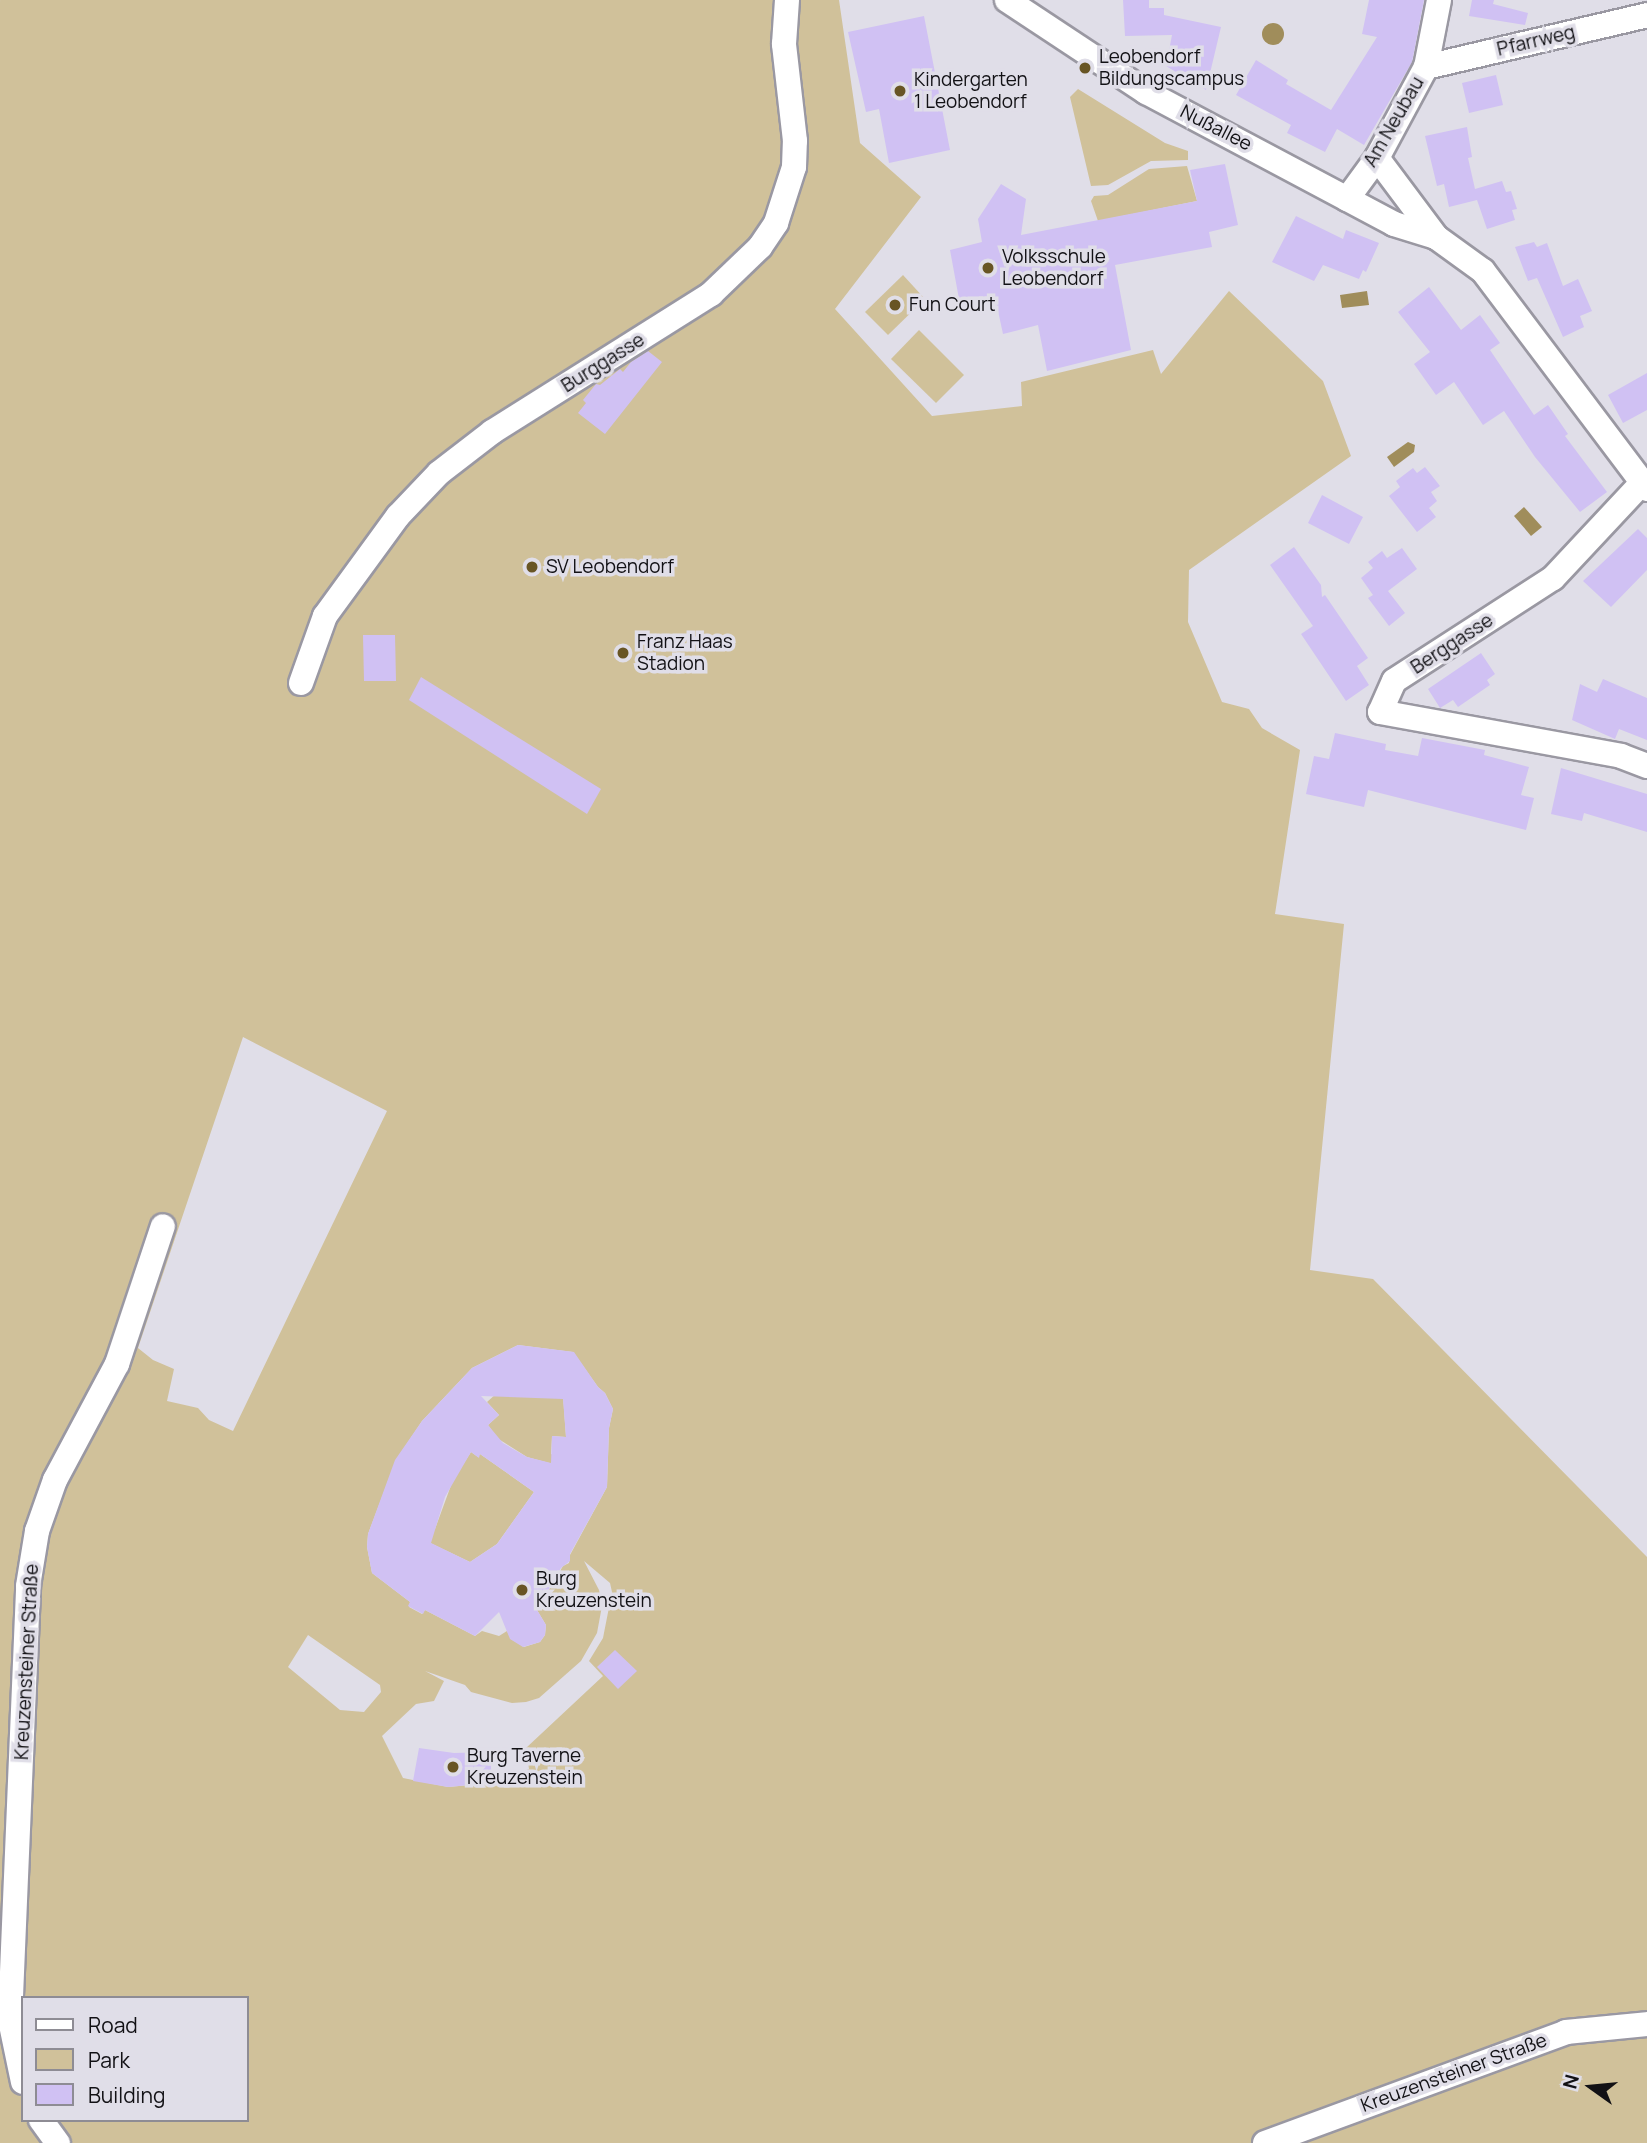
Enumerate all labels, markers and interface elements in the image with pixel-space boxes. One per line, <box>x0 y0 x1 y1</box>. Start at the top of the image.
street label: Pfarrweg <box>1495 21 1577 61</box>
place label: Leobendorf Bildungscampus <box>1099 46 1244 90</box>
marker: Leobendorf Bildungscampus <box>1077 60 1093 76</box>
place label: Kindergarten 1 Leobendorf <box>914 69 1028 113</box>
street label: Am Neubau <box>1359 73 1429 171</box>
marker: Kindergarten 1 Leobendorf <box>892 83 908 99</box>
street label: Nußallee <box>1176 100 1256 156</box>
place label: Volksschule Leobendorf <box>1002 246 1106 290</box>
marker: Volksschule Leobendorf <box>980 260 996 276</box>
place label: Fun Court <box>909 294 996 316</box>
marker: Fun Court <box>887 297 903 313</box>
street label: Burggasse <box>557 329 649 397</box>
place label: SV Leobendorf <box>546 556 674 578</box>
marker: SV Leobendorf <box>524 559 540 575</box>
street label: Berggasse <box>1407 609 1497 679</box>
place label: Franz Haas Stadion <box>637 631 733 675</box>
marker: Franz Haas Stadion <box>615 645 631 661</box>
street label: Kreuzensteiner Straße <box>10 1563 44 1761</box>
place label: Burg Kreuzenstein <box>536 1568 652 1612</box>
marker: Burg Kreuzenstein <box>514 1582 530 1598</box>
place label: Burg Taverne Kreuzenstein <box>467 1745 583 1789</box>
marker: Burg Taverne Kreuzenstein <box>445 1759 461 1775</box>
legend <box>21 1996 248 2122</box>
text: Road <box>88 2011 138 2039</box>
street label: Kreuzensteiner Straße <box>1358 2029 1550 2117</box>
text: Park <box>88 2046 130 2074</box>
north arrow <box>1556 2052 1626 2122</box>
text: N <box>1556 2072 1585 2092</box>
text: Building <box>88 2081 165 2109</box>

